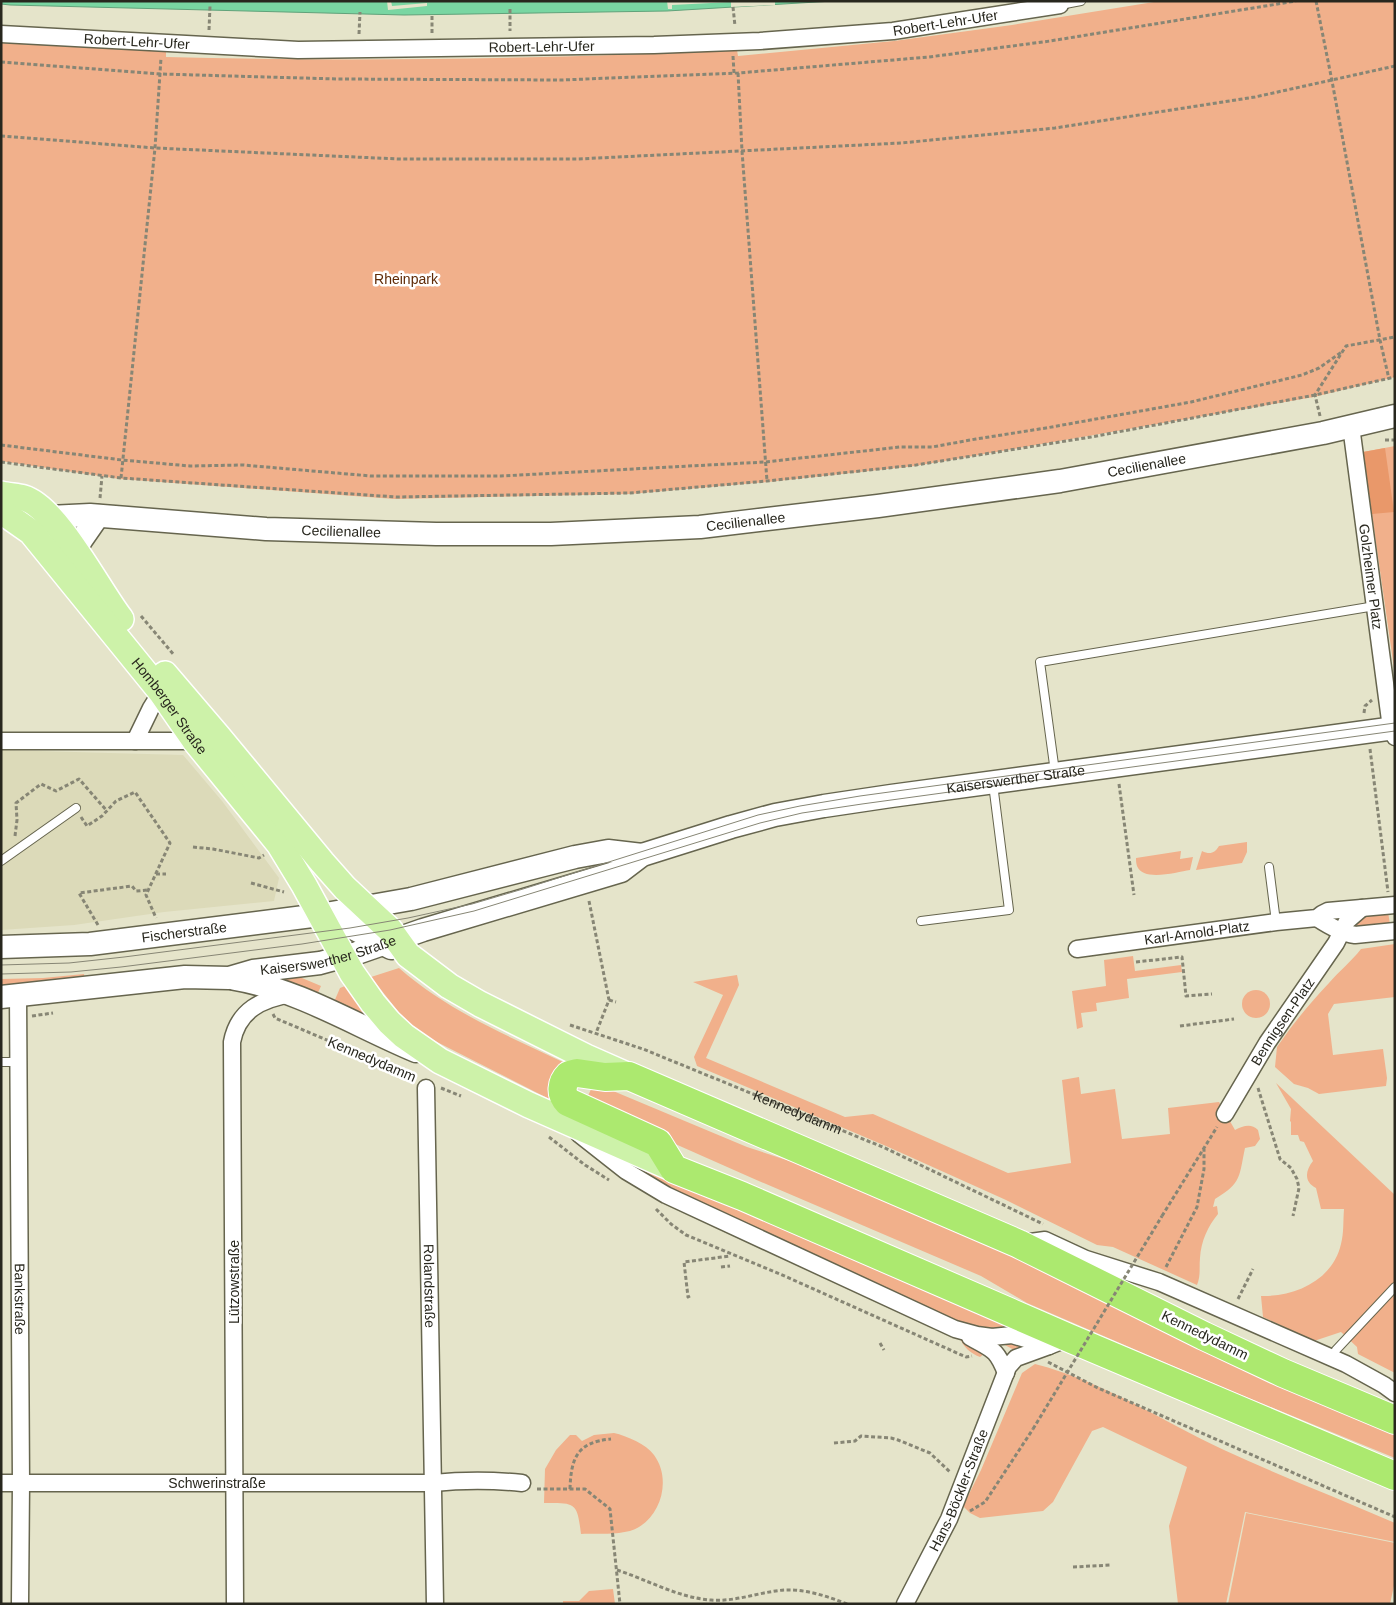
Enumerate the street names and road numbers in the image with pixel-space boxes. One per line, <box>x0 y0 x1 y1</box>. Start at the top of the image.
street label: Robert-Lehr-Ufer <box>892 7 999 39</box>
street label: Robert-Lehr-Ufer <box>83 30 190 52</box>
street label: Robert-Lehr-Ufer <box>488 38 595 55</box>
street label: Cecilienallee <box>1106 450 1187 480</box>
street label: Cecilienallee <box>705 509 786 534</box>
street label: Cecilienallee <box>301 522 381 540</box>
street label: Golzheimer Platz <box>1356 523 1386 631</box>
street label: Homberger Straße <box>128 655 211 758</box>
street label: Kaiserswerther Straße <box>945 762 1086 796</box>
street label: Karl-Arnold-Platz <box>1143 918 1250 948</box>
street label: Fischerstraße <box>141 919 228 945</box>
street label: Kaiserswerther Straße <box>259 932 398 978</box>
street label: Bennigsen-Platz <box>1248 975 1318 1068</box>
street label: Kennedydamm <box>326 1033 418 1085</box>
street label: Kennedydamm <box>751 1087 844 1138</box>
street label: Lützowstraße <box>226 1240 242 1324</box>
street label: Rolandstraße <box>421 1244 438 1328</box>
street label: Bankstraße <box>12 1263 28 1335</box>
street label: Kennedydamm <box>1159 1307 1251 1363</box>
street label: Hans-Böckler-Straße <box>926 1427 991 1554</box>
street label: Schwerinstraße <box>168 1475 266 1491</box>

